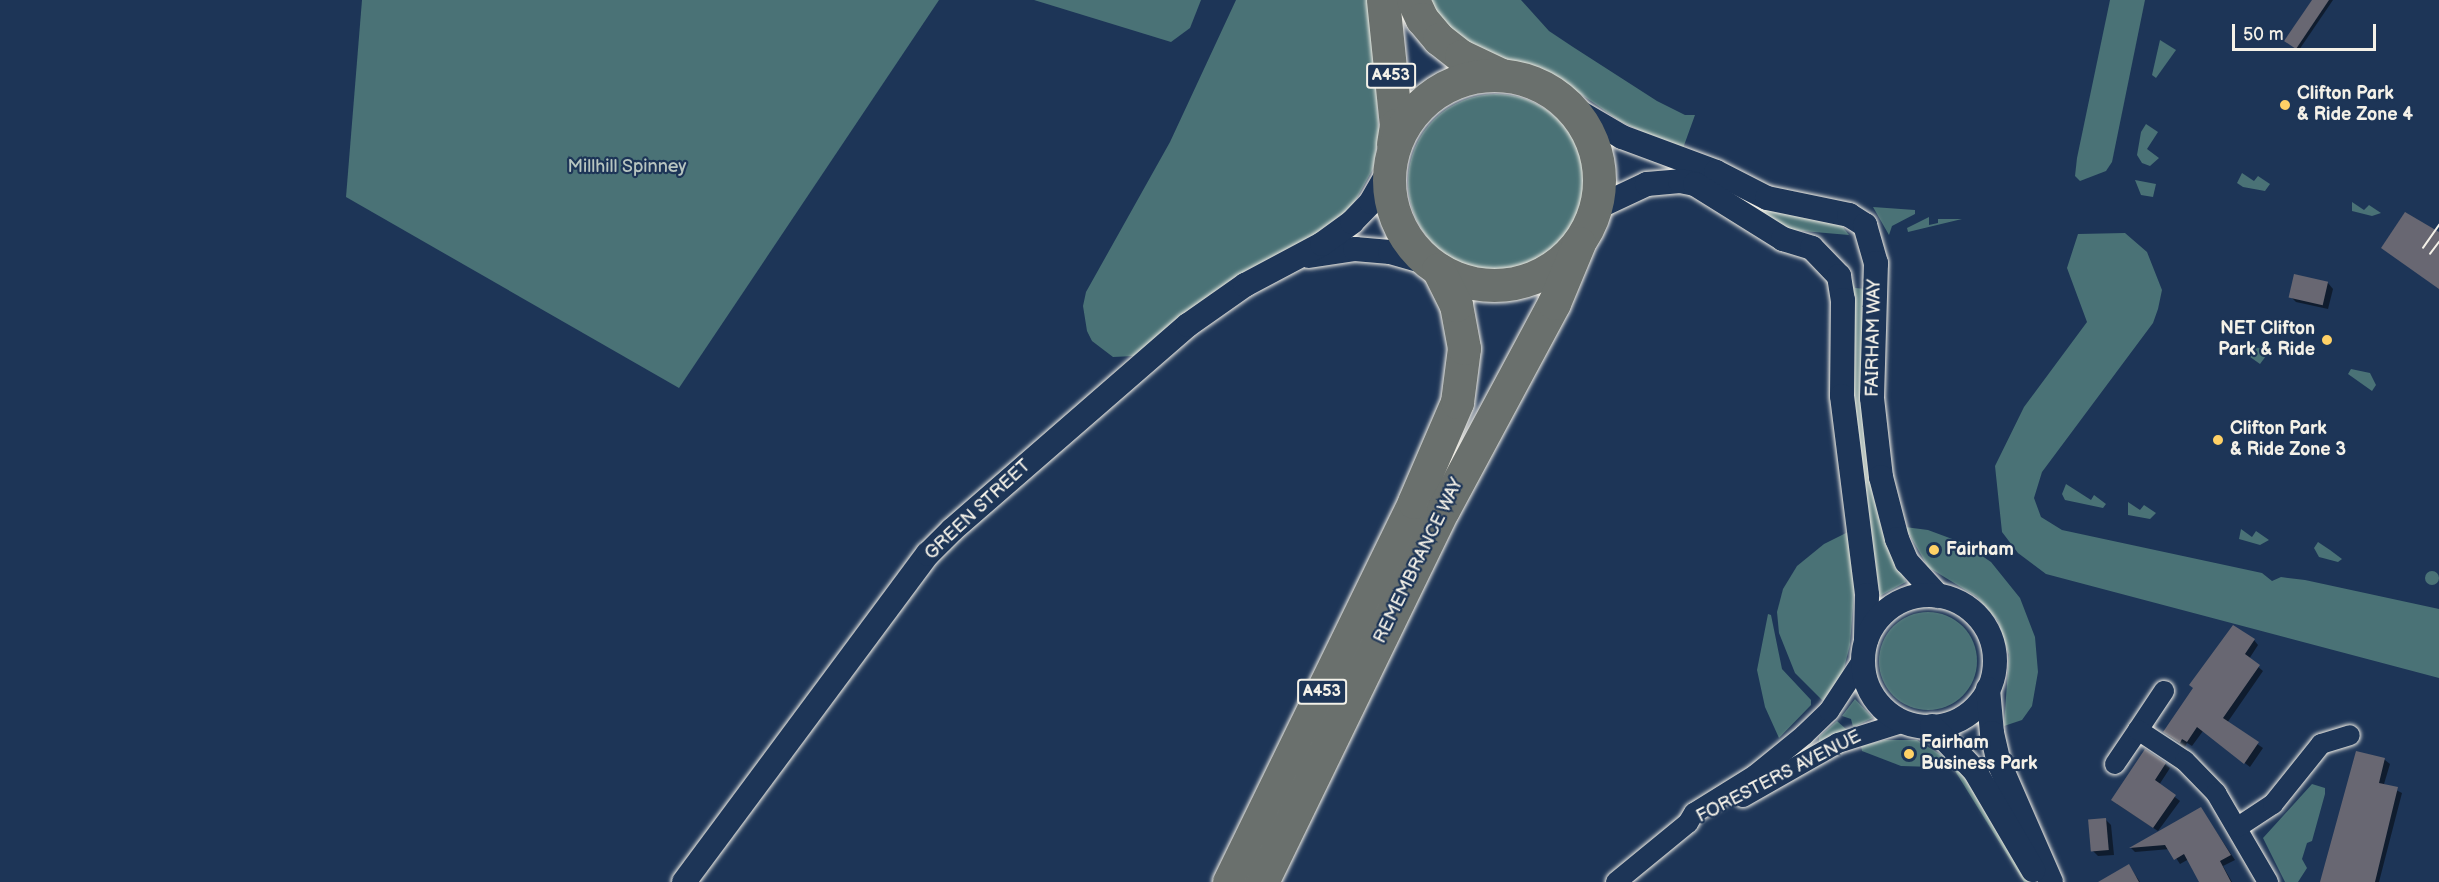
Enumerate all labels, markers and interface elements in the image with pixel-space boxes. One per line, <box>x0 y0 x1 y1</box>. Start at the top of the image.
scale bar <box>2235 12 2379 50</box>
text: 50 m <box>2243 24 2284 45</box>
road number: A453 <box>1366 63 1416 89</box>
place label: Clifton Park & Ride Zone 4 <box>2297 84 2413 127</box>
marker: Clifton Park & Ride Zone 4 <box>2278 98 2292 112</box>
park label: Millhill Spinney <box>567 156 687 178</box>
street label: FAIRHAM WAY <box>1862 279 1886 397</box>
place label: NET Clifton Park & Ride <box>2218 319 2315 362</box>
marker: NET Clifton Park & Ride <box>2320 333 2334 347</box>
place label: Clifton Park & Ride Zone 3 <box>2230 419 2346 462</box>
marker: Clifton Park & Ride Zone 3 <box>2211 433 2225 447</box>
street label: GREEN STREET <box>920 455 1036 565</box>
street label: REMEMBRANCE WAY <box>1369 475 1469 647</box>
place label: Fairham <box>1946 539 2014 561</box>
marker: Fairham <box>1927 543 1941 557</box>
road number: A453 <box>1296 679 1348 705</box>
street label: FORESTERS AVENUE <box>1693 726 1865 828</box>
place label: Fairham Business Park <box>1921 733 2037 776</box>
marker: Fairham Business Park <box>1902 747 1916 761</box>

